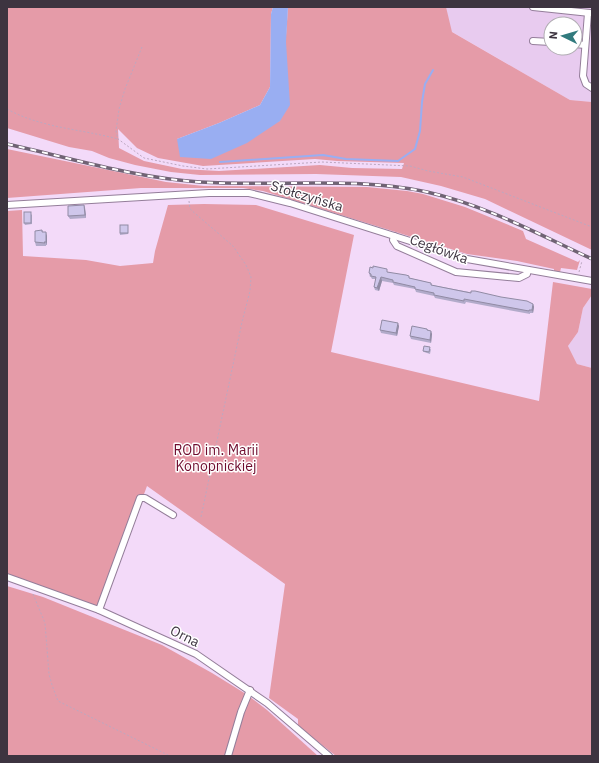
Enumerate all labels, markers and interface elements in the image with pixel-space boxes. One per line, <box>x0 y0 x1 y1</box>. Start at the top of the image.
north arrow <box>543 16 583 56</box>
text: N <box>546 31 560 40</box>
street label: Stołczyńska <box>269 176 346 216</box>
street label: Cegłówka <box>407 230 471 268</box>
park label: ROD im. Marii Konopnickiej <box>173 441 259 475</box>
street label: Orna <box>167 621 203 651</box>

